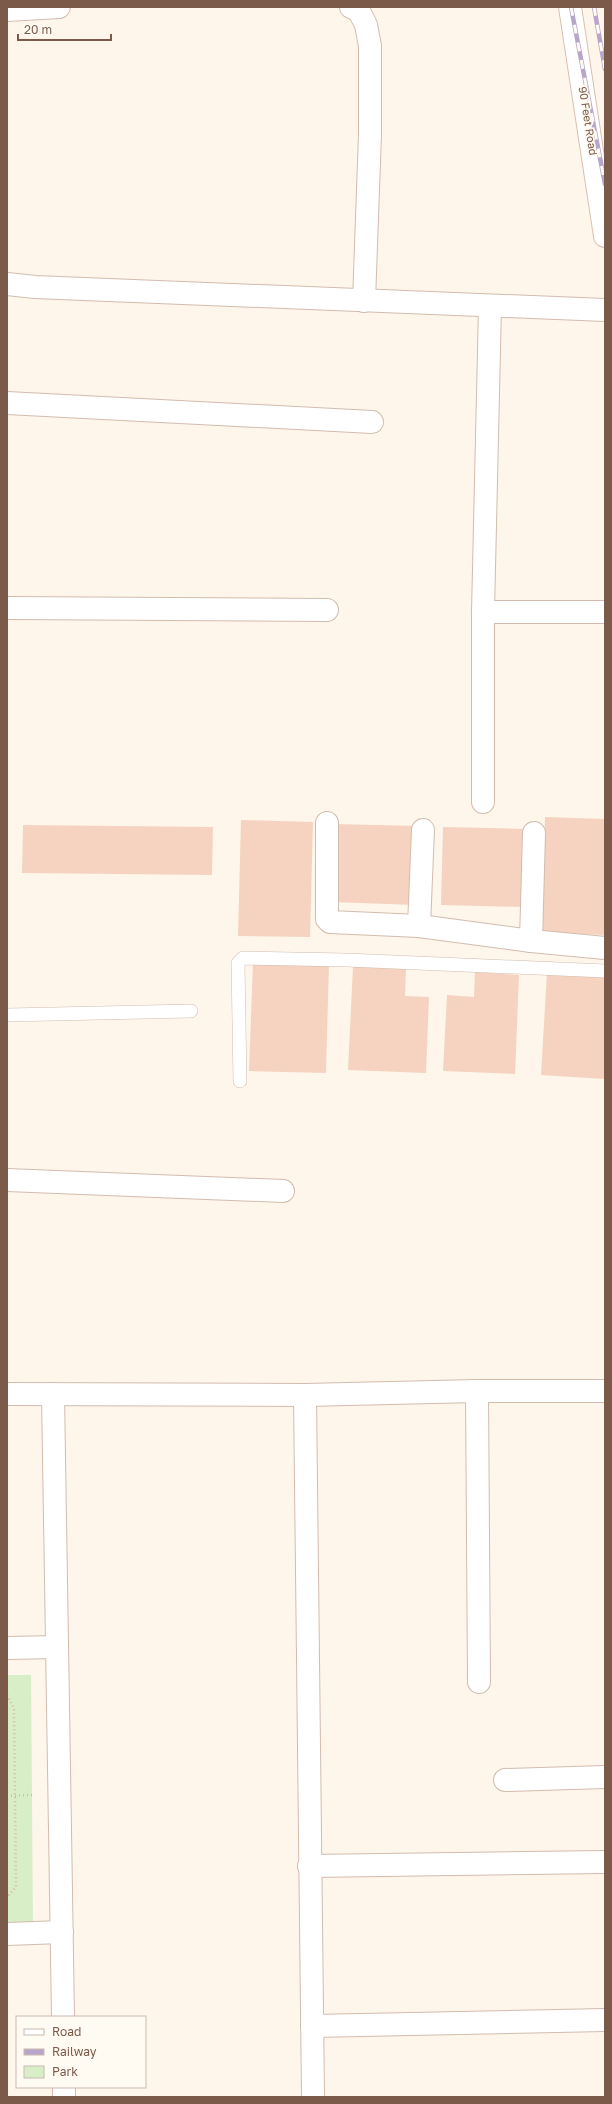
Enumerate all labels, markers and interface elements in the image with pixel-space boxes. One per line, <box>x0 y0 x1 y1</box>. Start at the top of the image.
scale bar <box>18 16 111 42</box>
text: 20 m <box>24 22 52 37</box>
street label: 90 Feet Road <box>577 86 600 156</box>
legend <box>16 2016 146 2088</box>
text: Road <box>52 2024 81 2039</box>
text: Railway <box>52 2044 97 2059</box>
text: Park <box>52 2064 78 2079</box>

